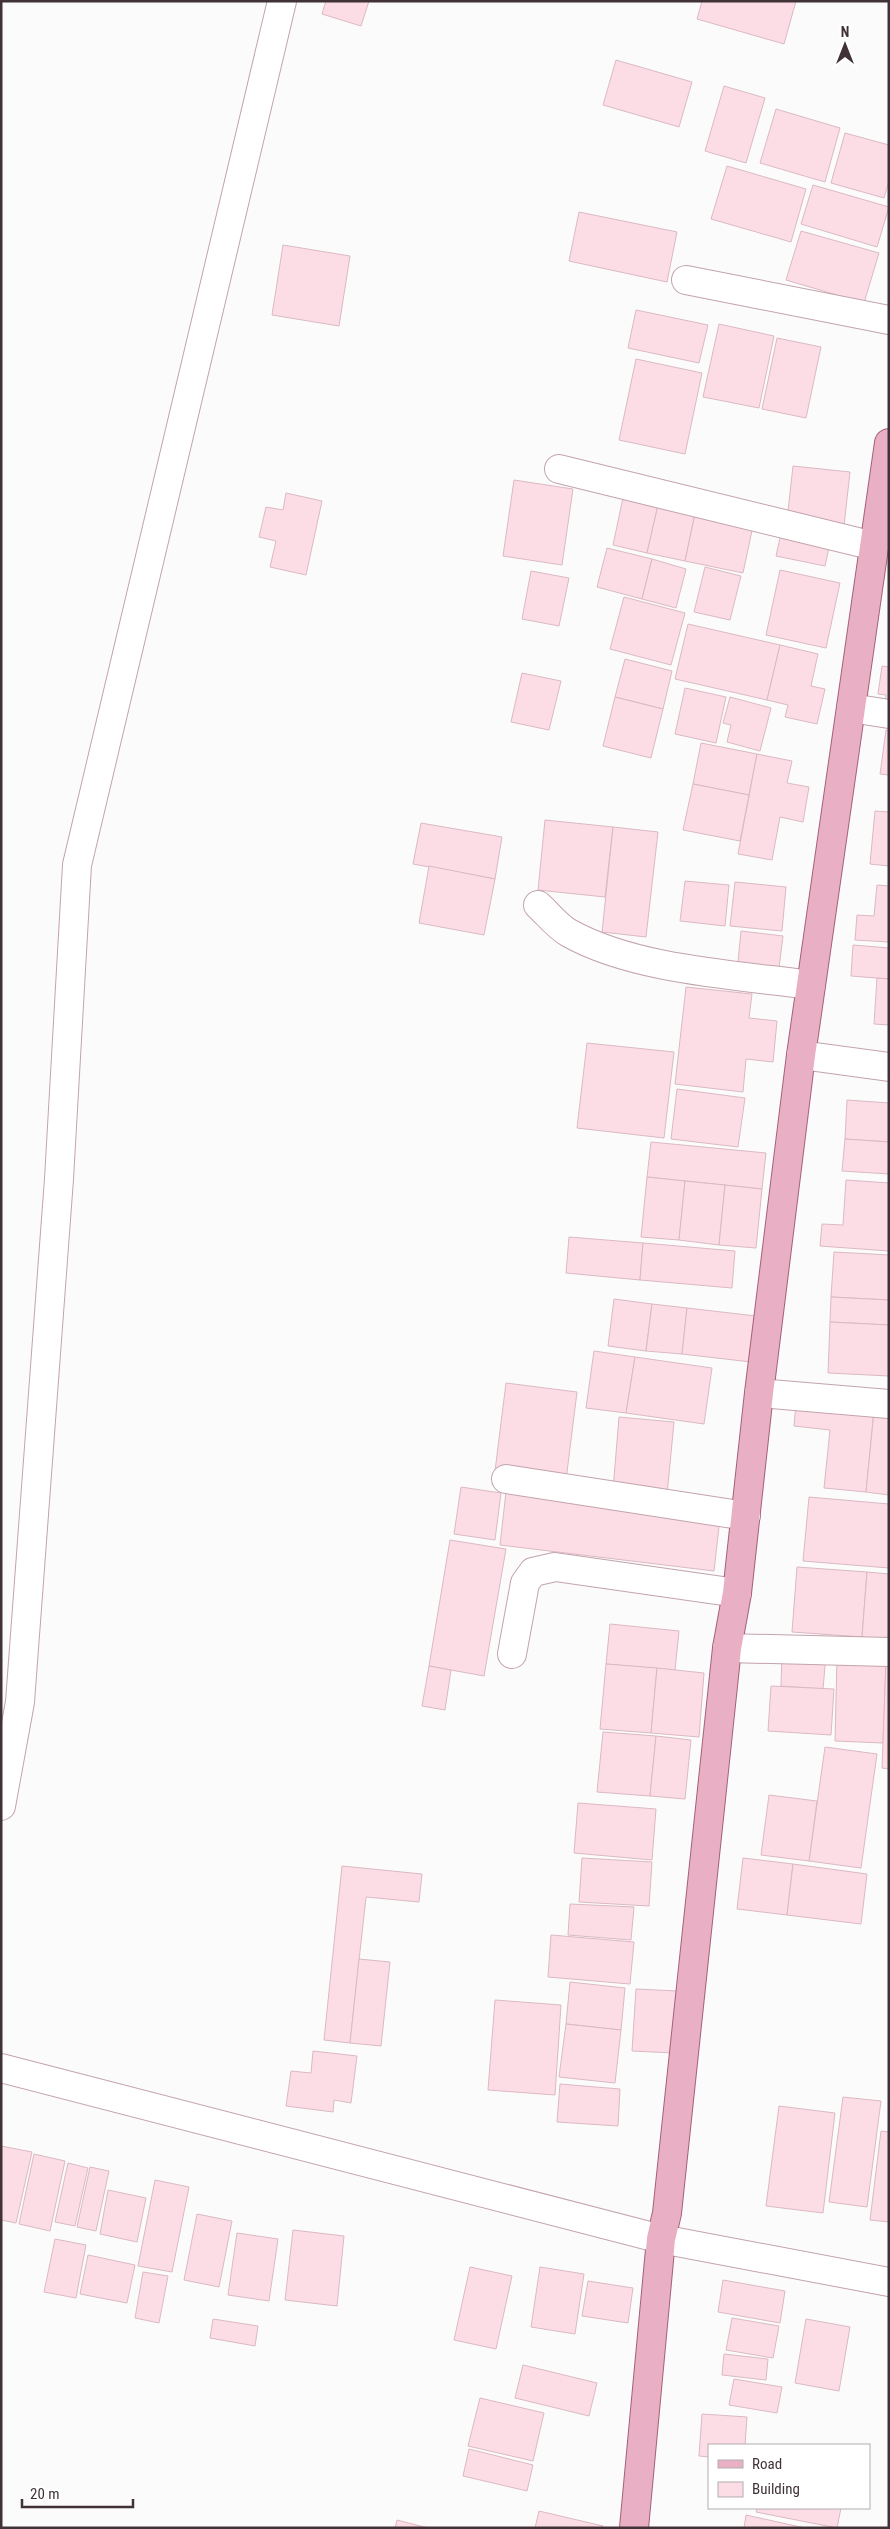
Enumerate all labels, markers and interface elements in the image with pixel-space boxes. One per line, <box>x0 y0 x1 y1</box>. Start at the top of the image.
north arrow <box>820 20 870 70</box>
text: N <box>841 24 849 40</box>
legend <box>708 2444 870 2509</box>
text: Road <box>752 2455 782 2473</box>
scale bar <box>22 2476 134 2508</box>
text: Building <box>752 2480 800 2498</box>
text: 20 m <box>30 2485 60 2503</box>

